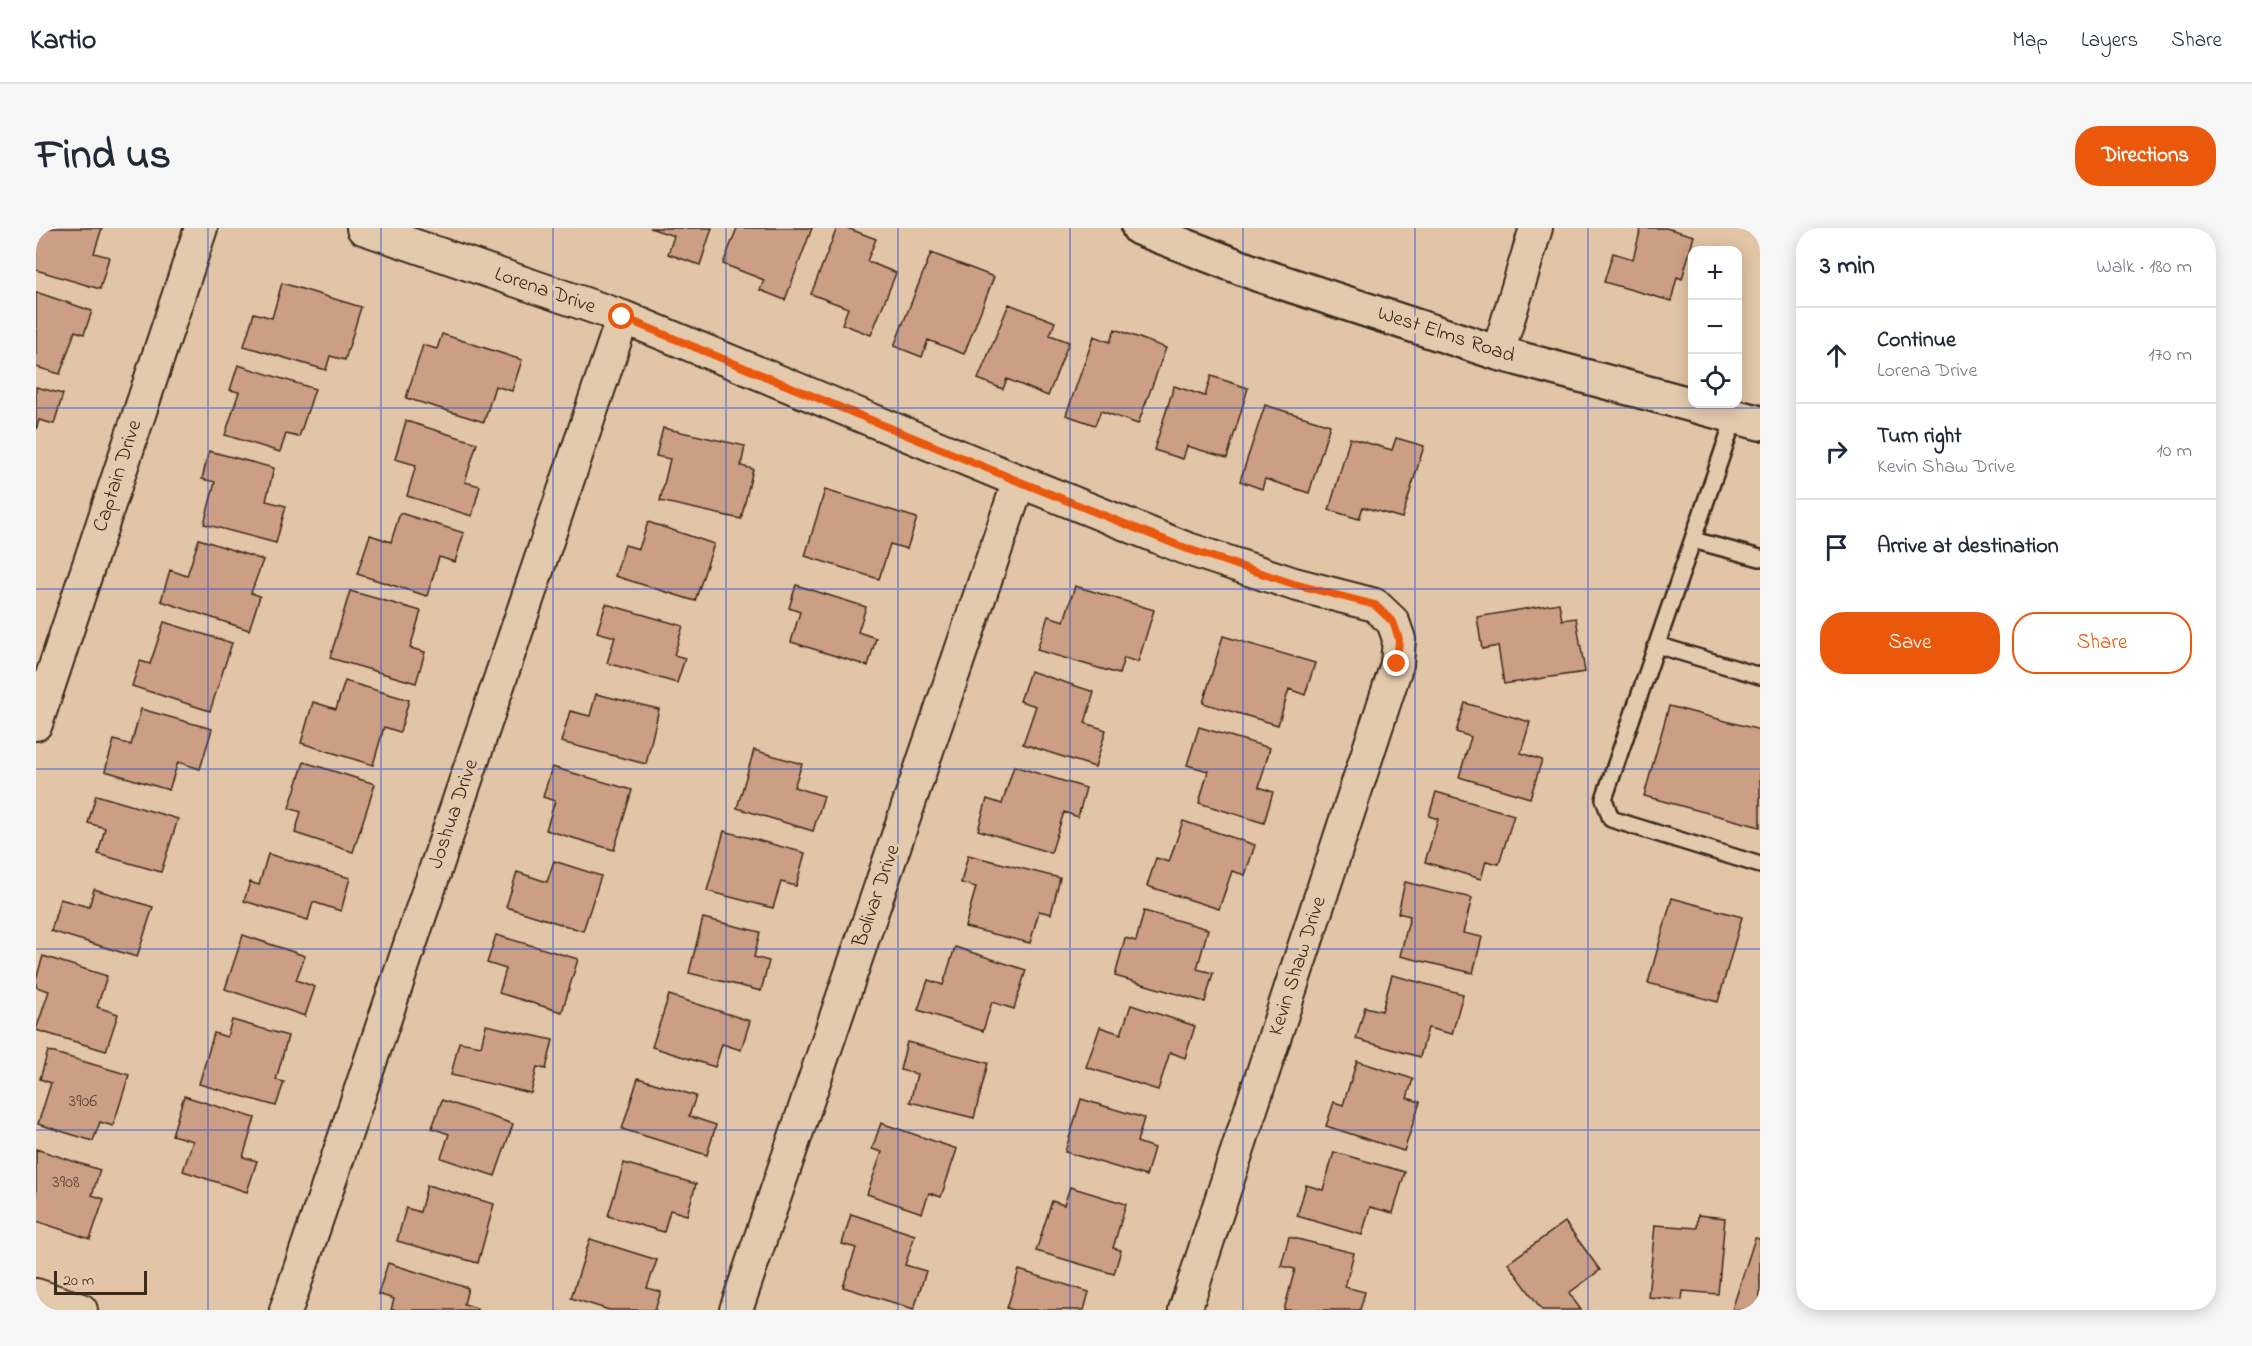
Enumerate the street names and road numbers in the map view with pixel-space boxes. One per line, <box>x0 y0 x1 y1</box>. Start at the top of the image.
street label: Lorena Drive <box>490 260 600 323</box>
street label: West Elms Road <box>1373 299 1519 371</box>
street label: Captain Drive <box>86 416 150 536</box>
street label: Joshua Drive <box>421 755 487 873</box>
street label: Bolivar Drive <box>845 840 909 952</box>
street label: Kevin Shaw Drive <box>1261 892 1335 1039</box>

